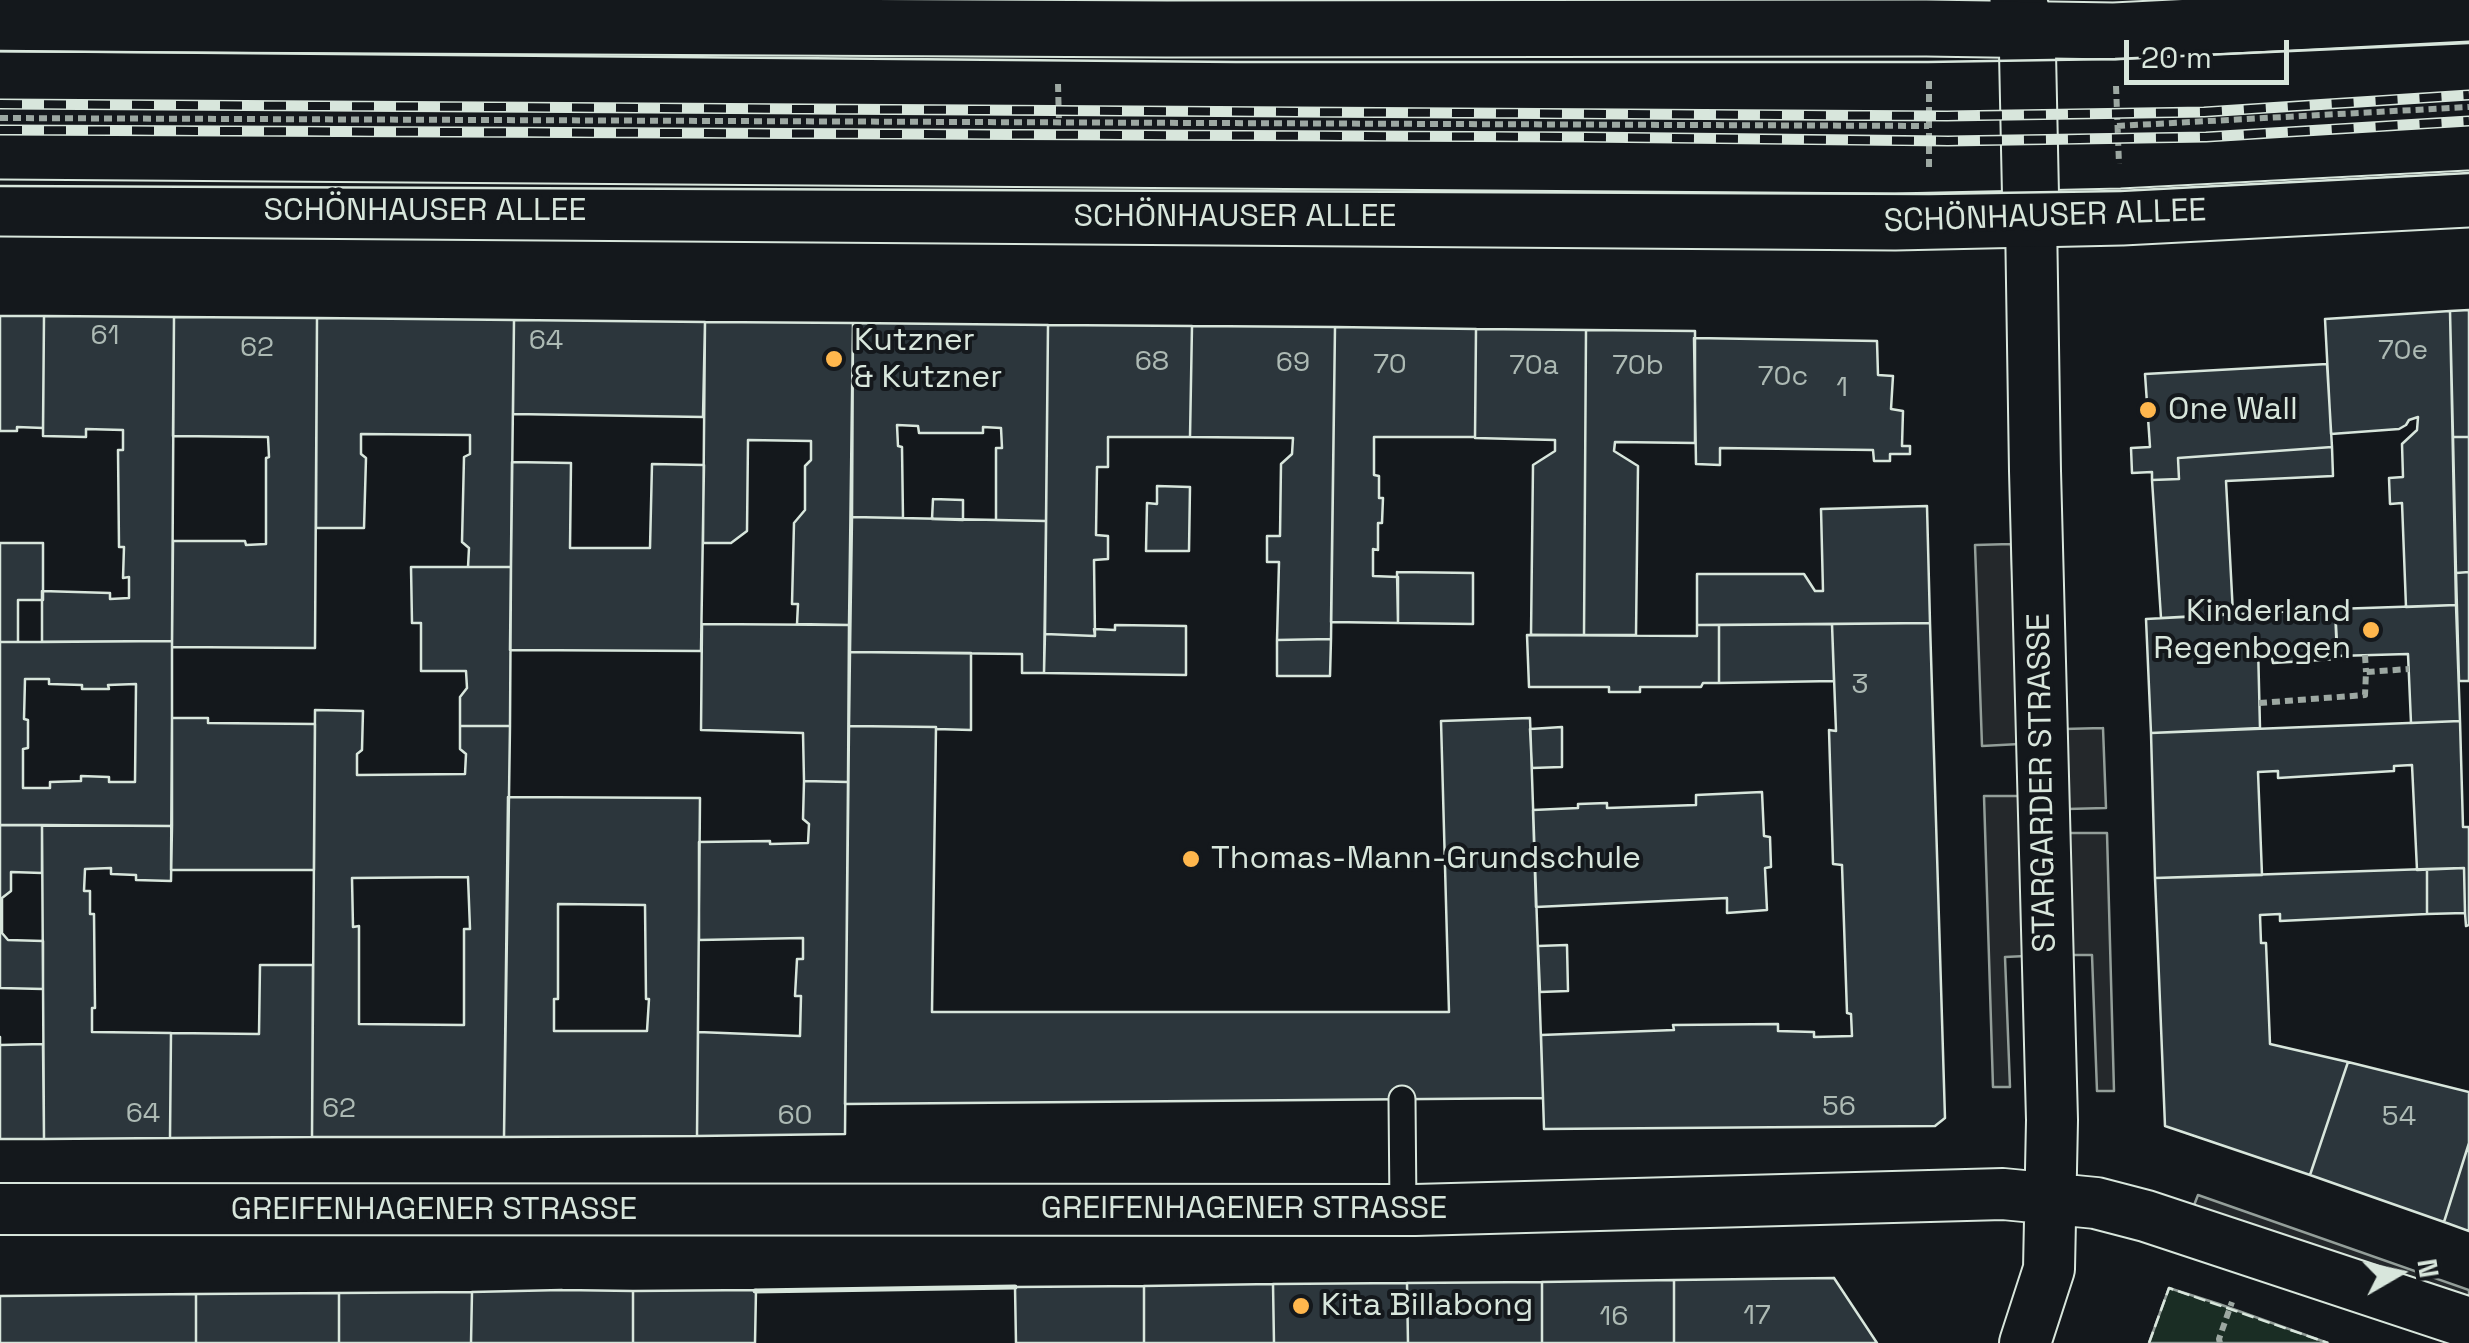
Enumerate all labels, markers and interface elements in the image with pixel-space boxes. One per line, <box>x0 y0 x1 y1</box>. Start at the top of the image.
scale bar <box>2129 20 2294 82</box>
text: 20 m <box>2141 38 2212 77</box>
street label: SCHÖNHAUSER ALLEE <box>263 192 587 230</box>
street label: SCHÖNHAUSER ALLEE <box>1883 192 2207 242</box>
street label: SCHÖNHAUSER ALLEE <box>1073 198 1397 236</box>
house number: 61 <box>91 319 119 353</box>
place label: Kutzner & Kutzner <box>854 322 1002 397</box>
house number: 64 <box>529 324 563 358</box>
house number: 62 <box>240 331 274 365</box>
house number: 70e <box>2378 334 2428 368</box>
house number: 68 <box>1135 345 1169 379</box>
house number: 69 <box>1276 346 1310 380</box>
marker: Kutzner & Kutzner <box>823 348 845 370</box>
house number: 70 <box>1373 348 1407 382</box>
house number: 70a <box>1509 349 1559 383</box>
house number: 70b <box>1612 349 1664 383</box>
house number: 70c <box>1758 360 1808 394</box>
house number: 1 <box>1836 371 1848 405</box>
place label: One Wall <box>2168 391 2298 429</box>
marker: One Wall <box>2137 399 2159 421</box>
place label: Kinderland Regenbogen <box>2153 593 2351 668</box>
street label: STARGARDER STRASSE <box>2021 613 2065 953</box>
marker: Kinderland Regenbogen <box>2360 619 2382 641</box>
house number: 3 <box>1852 668 1868 702</box>
place label: Thomas-Mann-Grundschule <box>1211 840 1641 878</box>
marker: Thomas-Mann-Grundschule <box>1180 848 1202 870</box>
house number: 56 <box>1822 1090 1856 1124</box>
house number: 62 <box>322 1092 356 1126</box>
house number: 64 <box>126 1097 160 1131</box>
house number: 60 <box>777 1099 813 1133</box>
house number: 54 <box>2382 1100 2416 1134</box>
street label: GREIFENHAGENER STRASSE <box>1041 1190 1447 1228</box>
street label: GREIFENHAGENER STRASSE <box>231 1191 637 1229</box>
north arrow <box>2349 1223 2449 1323</box>
text: N <box>2409 1256 2448 1280</box>
place label: Kita Billabong <box>1321 1287 1533 1325</box>
marker: Kita Billabong <box>1290 1295 1312 1317</box>
house number: 17 <box>1743 1299 1771 1333</box>
house number: 16 <box>1600 1300 1628 1334</box>

